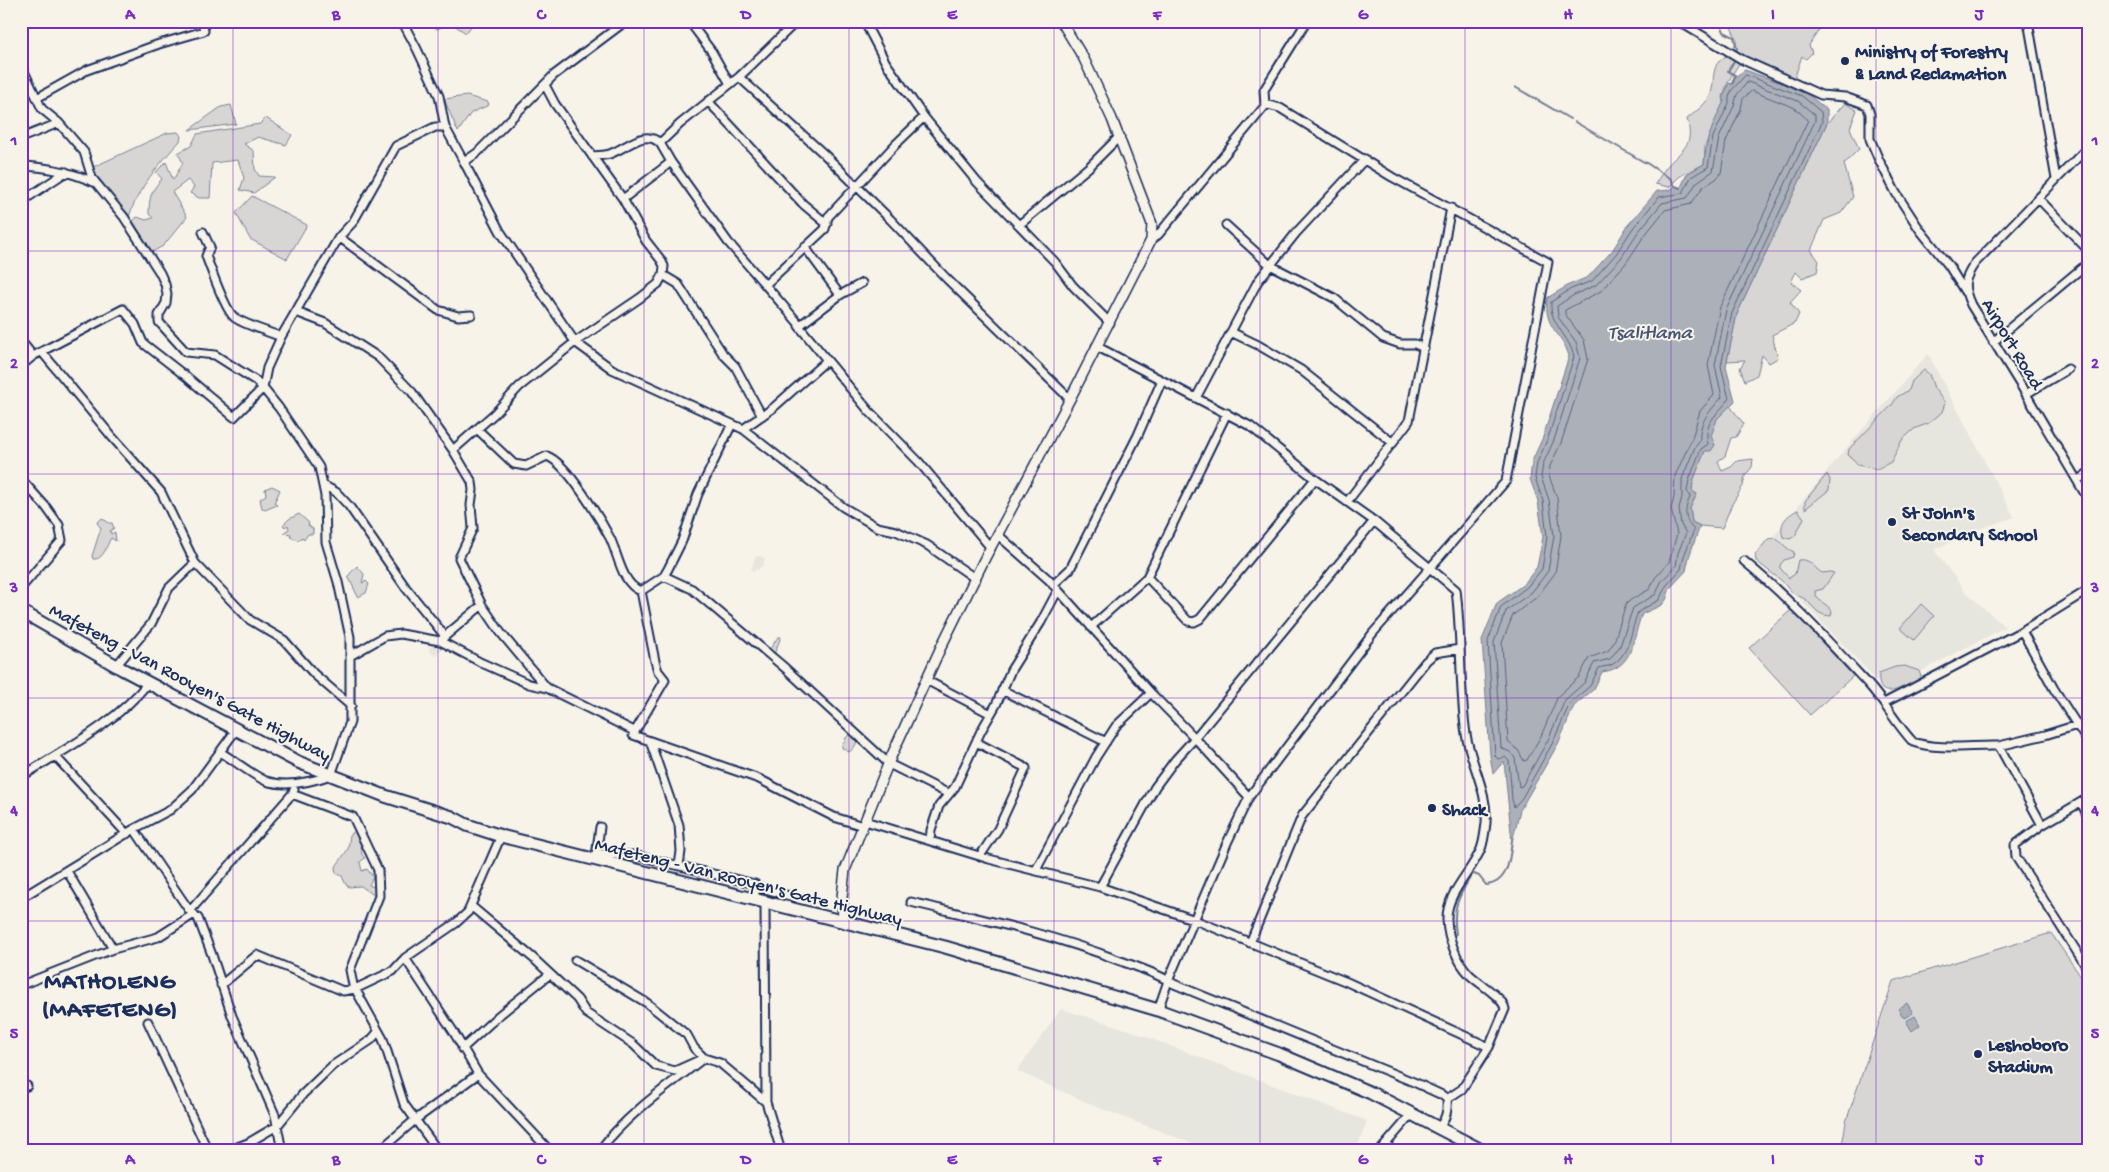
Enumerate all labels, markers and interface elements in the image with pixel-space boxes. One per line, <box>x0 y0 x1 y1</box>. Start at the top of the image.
text: A <box>124 7 136 26</box>
text: B <box>331 7 341 26</box>
text: C <box>536 7 547 26</box>
text: D <box>739 7 752 26</box>
text: E <box>947 7 958 26</box>
text: F <box>1152 7 1163 26</box>
text: G <box>1358 7 1369 26</box>
text: H <box>1563 7 1573 26</box>
text: I <box>1771 7 1775 26</box>
text: J <box>1974 7 1985 26</box>
place label: Ministry of Forestry & Land Reclamation <box>1855 42 2009 87</box>
marker: Ministry of Forestry & Land Reclamation <box>1839 55 1851 67</box>
text: 1 <box>10 133 17 152</box>
text: 1 <box>2091 133 2098 152</box>
street label: Airport Road <box>1975 295 2048 396</box>
water label: Tsalitlama <box>1608 323 1694 346</box>
text: 2 <box>10 356 18 375</box>
text: 2 <box>2091 356 2099 375</box>
place label: St John's Secondary School <box>1902 503 2038 548</box>
marker: St John's Secondary School <box>1886 516 1898 528</box>
text: 3 <box>9 580 18 599</box>
text: 3 <box>2090 580 2099 599</box>
street label: Mafeteng - Van Rooyen's Gate Highway <box>45 600 335 769</box>
place label: Shack <box>1442 800 1489 823</box>
marker: Shack <box>1426 802 1438 814</box>
text: 4 <box>9 803 18 822</box>
text: 4 <box>2090 803 2099 822</box>
street label: Mafeteng - Van Rooyen's Gate Highway <box>592 834 905 933</box>
district label: MATHOLENG (MAFETENG) <box>42 969 178 1026</box>
text: 5 <box>10 1026 19 1045</box>
text: 5 <box>2091 1026 2100 1045</box>
place label: Leshoboro Stadium <box>1988 1035 2068 1080</box>
marker: Leshoboro Stadium <box>1972 1048 1984 1060</box>
text: A <box>124 1152 136 1171</box>
text: B <box>331 1152 341 1171</box>
text: C <box>536 1152 547 1171</box>
text: D <box>739 1152 752 1171</box>
text: E <box>947 1152 958 1171</box>
text: F <box>1152 1152 1163 1171</box>
text: G <box>1358 1152 1369 1171</box>
text: H <box>1563 1152 1573 1171</box>
text: I <box>1771 1152 1775 1171</box>
text: J <box>1974 1152 1985 1171</box>

